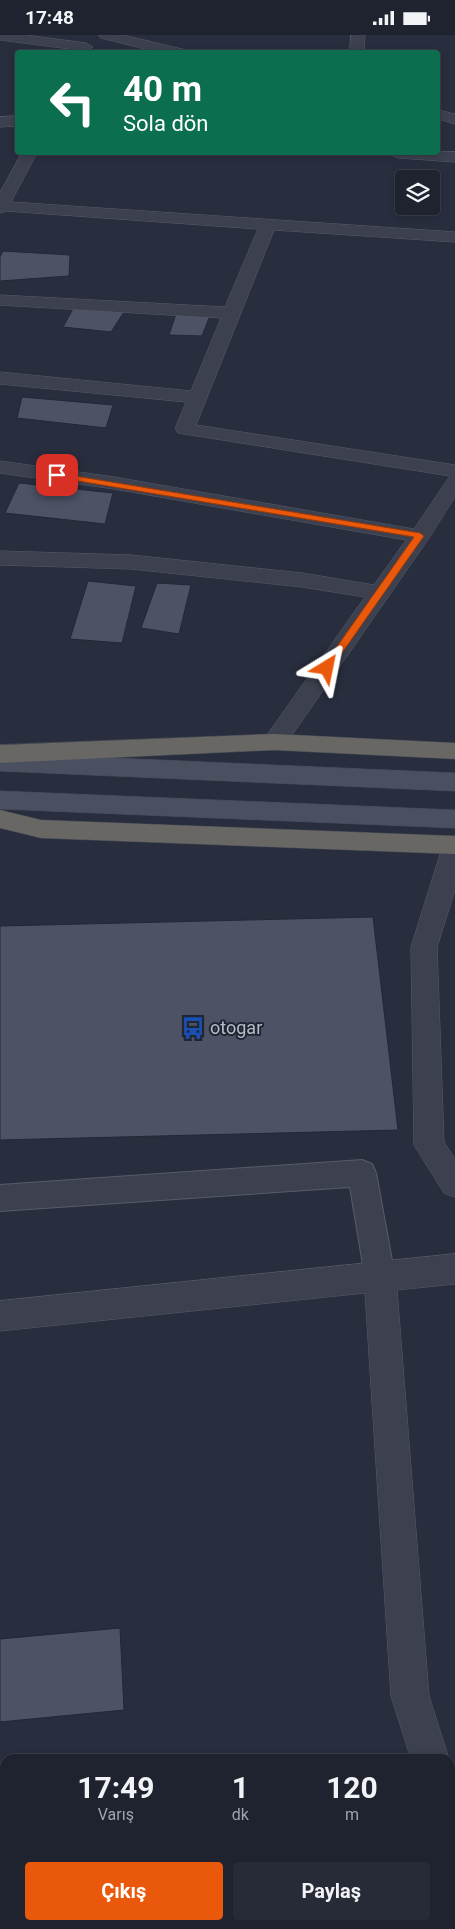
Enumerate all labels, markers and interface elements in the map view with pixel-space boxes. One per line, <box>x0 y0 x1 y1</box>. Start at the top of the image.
text: 17:48 <box>25 6 74 29</box>
text: 40 m <box>123 69 202 110</box>
icon: left <box>40 70 105 135</box>
text: Sola dön <box>123 111 209 136</box>
map controls <box>395 170 440 215</box>
button: layers <box>395 170 440 215</box>
pin <box>36 454 78 496</box>
icon: arrive <box>43 461 71 489</box>
position arrow <box>300 641 352 693</box>
bus stop icon: otogar <box>180 1015 206 1041</box>
place label: otogar <box>210 1017 262 1038</box>
text: 17:49 <box>77 1770 155 1805</box>
text: 1 <box>232 1770 249 1805</box>
text: 120 <box>326 1770 378 1805</box>
text: Varış <box>98 1805 134 1824</box>
text: dk <box>232 1805 249 1824</box>
text: m <box>345 1805 359 1824</box>
button: Çıkış <box>25 1862 223 1920</box>
button: Paylaş <box>233 1862 430 1920</box>

